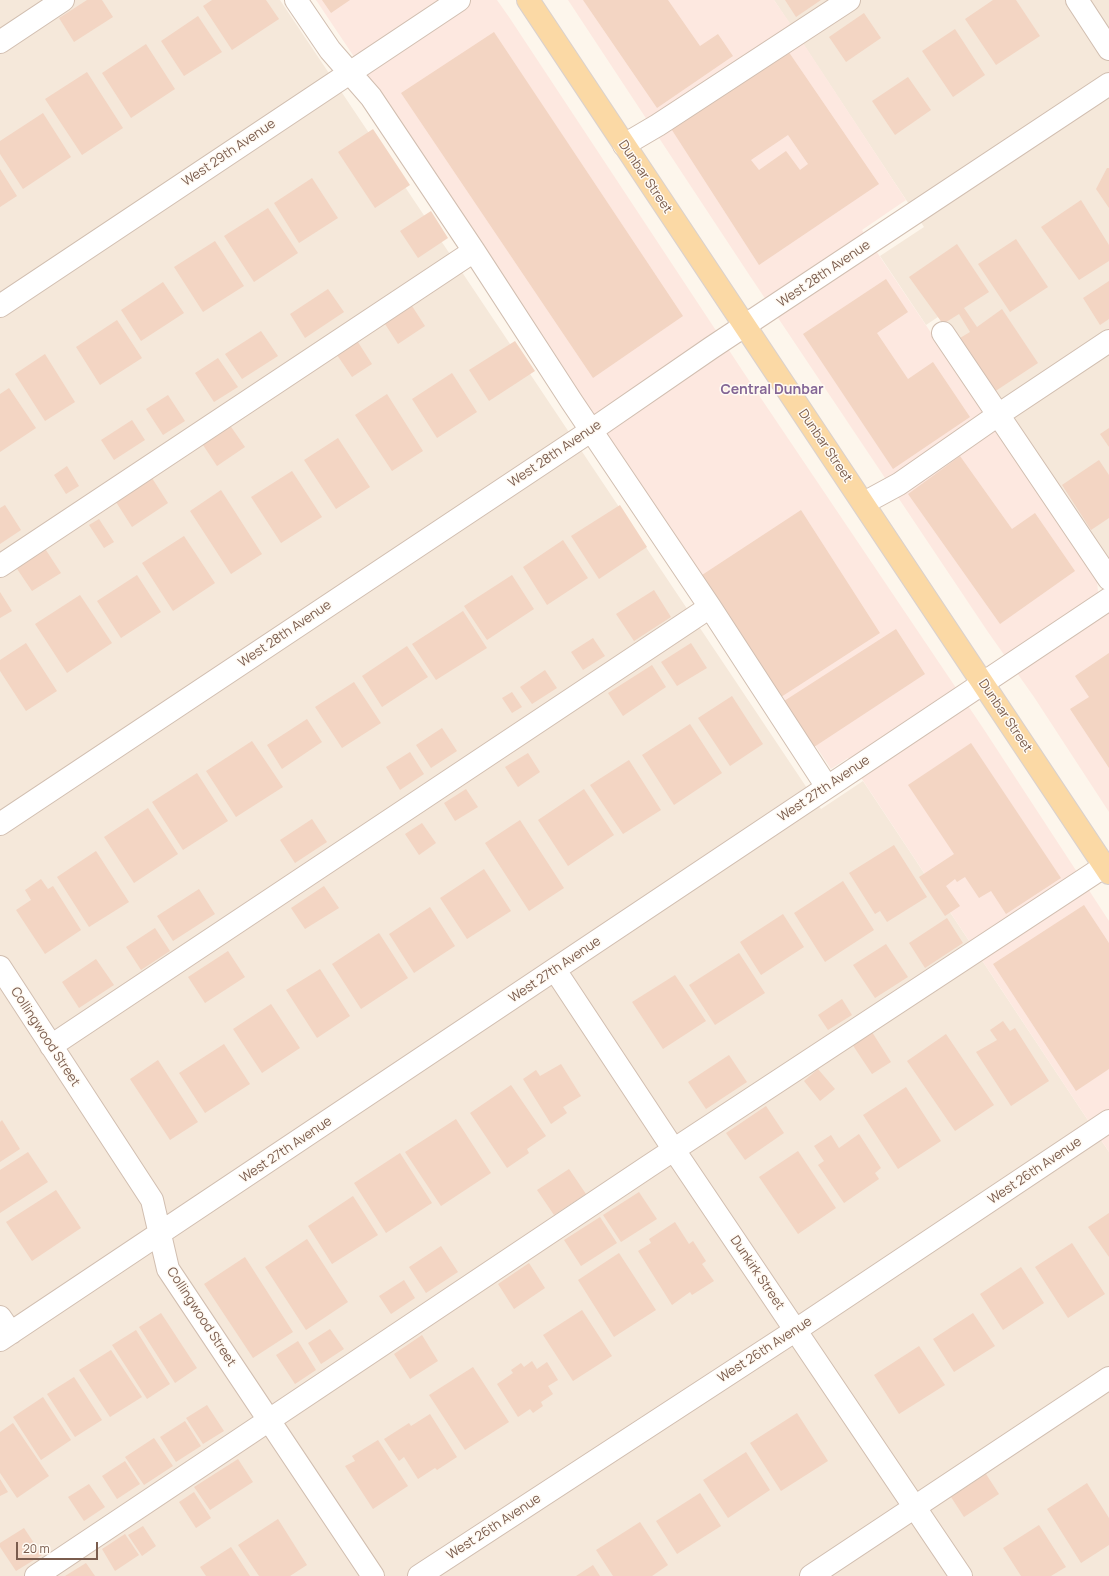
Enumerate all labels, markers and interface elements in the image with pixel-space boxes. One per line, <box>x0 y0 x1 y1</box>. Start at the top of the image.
street label: West 29th Avenue <box>179 116 279 190</box>
street label: Dunbar Street <box>615 138 675 216</box>
street label: West 28th Avenue <box>775 237 873 311</box>
district label: Central Dunbar <box>720 382 824 398</box>
street label: Dunbar Street <box>795 407 855 485</box>
street label: West 28th Avenue <box>506 417 604 491</box>
street label: West 28th Avenue <box>236 597 334 671</box>
street label: Dunbar Street <box>975 677 1035 755</box>
street label: West 27th Avenue <box>775 752 873 826</box>
street label: West 27th Avenue <box>506 933 604 1007</box>
street label: Collingwood Street <box>7 984 83 1090</box>
street label: West 27th Avenue <box>237 1113 335 1187</box>
street label: West 26th Avenue <box>985 1134 1085 1208</box>
street label: Dunkirk Street <box>727 1233 787 1313</box>
street label: Collingwood Street <box>163 1264 239 1370</box>
street label: West 26th Avenue <box>715 1314 815 1386</box>
street label: West 26th Avenue <box>444 1491 544 1563</box>
scale bar <box>18 1534 100 1560</box>
text: 20 m <box>23 1540 50 1557</box>

